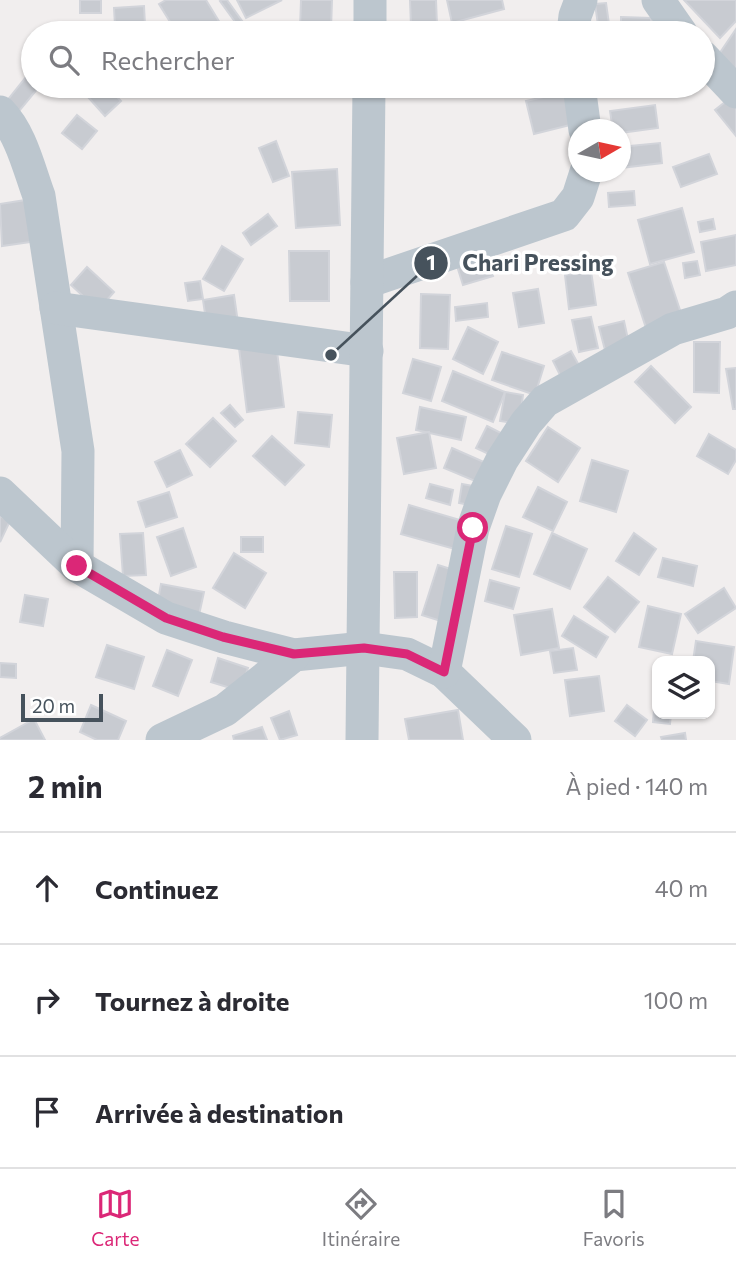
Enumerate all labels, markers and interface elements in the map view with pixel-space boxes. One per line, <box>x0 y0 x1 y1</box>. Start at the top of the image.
search box <box>21 21 715 98</box>
icon: search <box>45 41 83 79</box>
text: Rechercher <box>101 44 235 75</box>
north arrow <box>568 119 631 182</box>
callout: Chari Pressing <box>414 241 628 285</box>
text: Chari Pressing <box>462 248 614 276</box>
text: 1 <box>426 249 436 274</box>
route start <box>457 512 488 543</box>
route end <box>61 550 92 581</box>
map controls <box>652 656 715 719</box>
button: layers <box>652 656 715 719</box>
scale bar <box>21 691 103 723</box>
text: 20 m <box>32 694 75 717</box>
text: 2 min <box>28 767 103 804</box>
text: À pied · 140 m <box>565 772 708 800</box>
icon: ahead <box>28 869 66 907</box>
text: Continuez <box>95 873 219 904</box>
text: 40 m <box>655 874 708 902</box>
icon: right <box>28 981 66 1019</box>
text: Tournez à droite <box>95 985 290 1016</box>
text: 100 m <box>644 986 708 1014</box>
icon: arrive <box>28 1093 66 1131</box>
text: Arrivée à destination <box>95 1097 343 1128</box>
tab: Carte <box>91 1185 139 1250</box>
tab: Itinéraire <box>322 1185 400 1250</box>
tab: Favoris <box>583 1185 645 1250</box>

